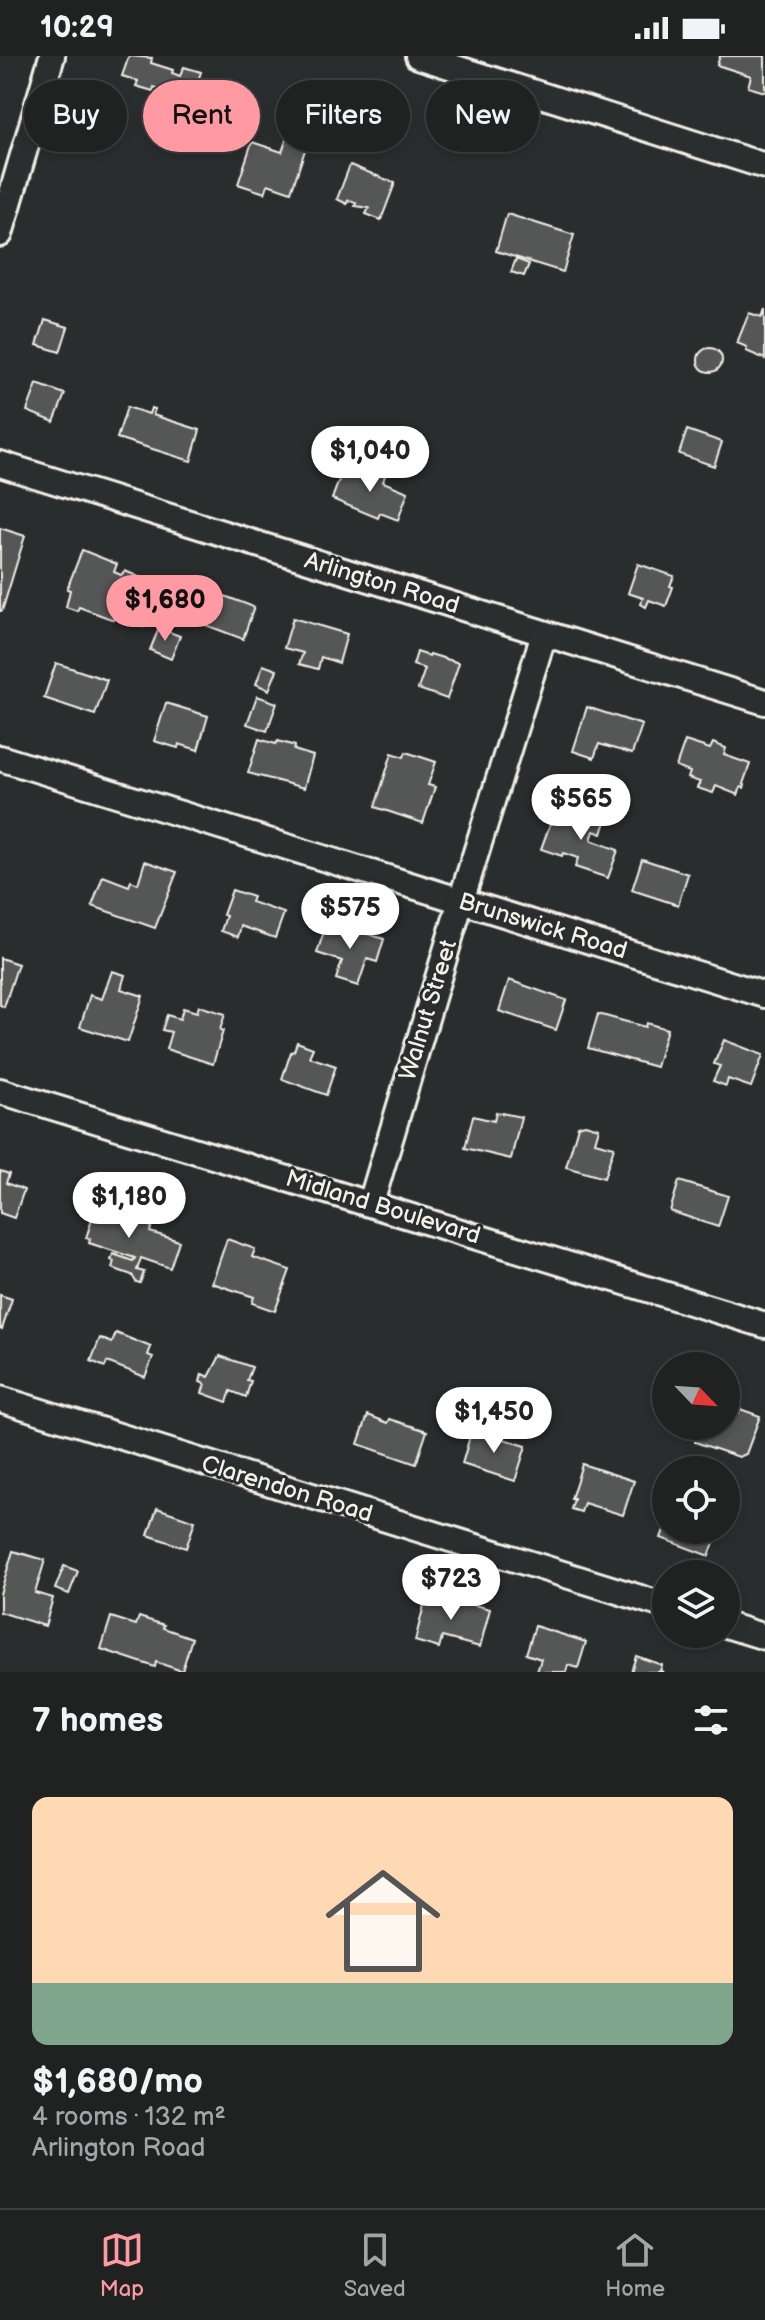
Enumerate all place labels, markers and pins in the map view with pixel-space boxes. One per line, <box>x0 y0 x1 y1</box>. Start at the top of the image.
pin: $1,040 <box>305 426 435 494</box>
pin: $1,680 <box>100 575 230 643</box>
pin: $565 <box>534 774 628 842</box>
pin: $575 <box>303 883 397 951</box>
pin: $1,180 <box>64 1172 194 1240</box>
pin: $1,450 <box>429 1387 559 1455</box>
pin: $723 <box>404 1554 498 1622</box>

